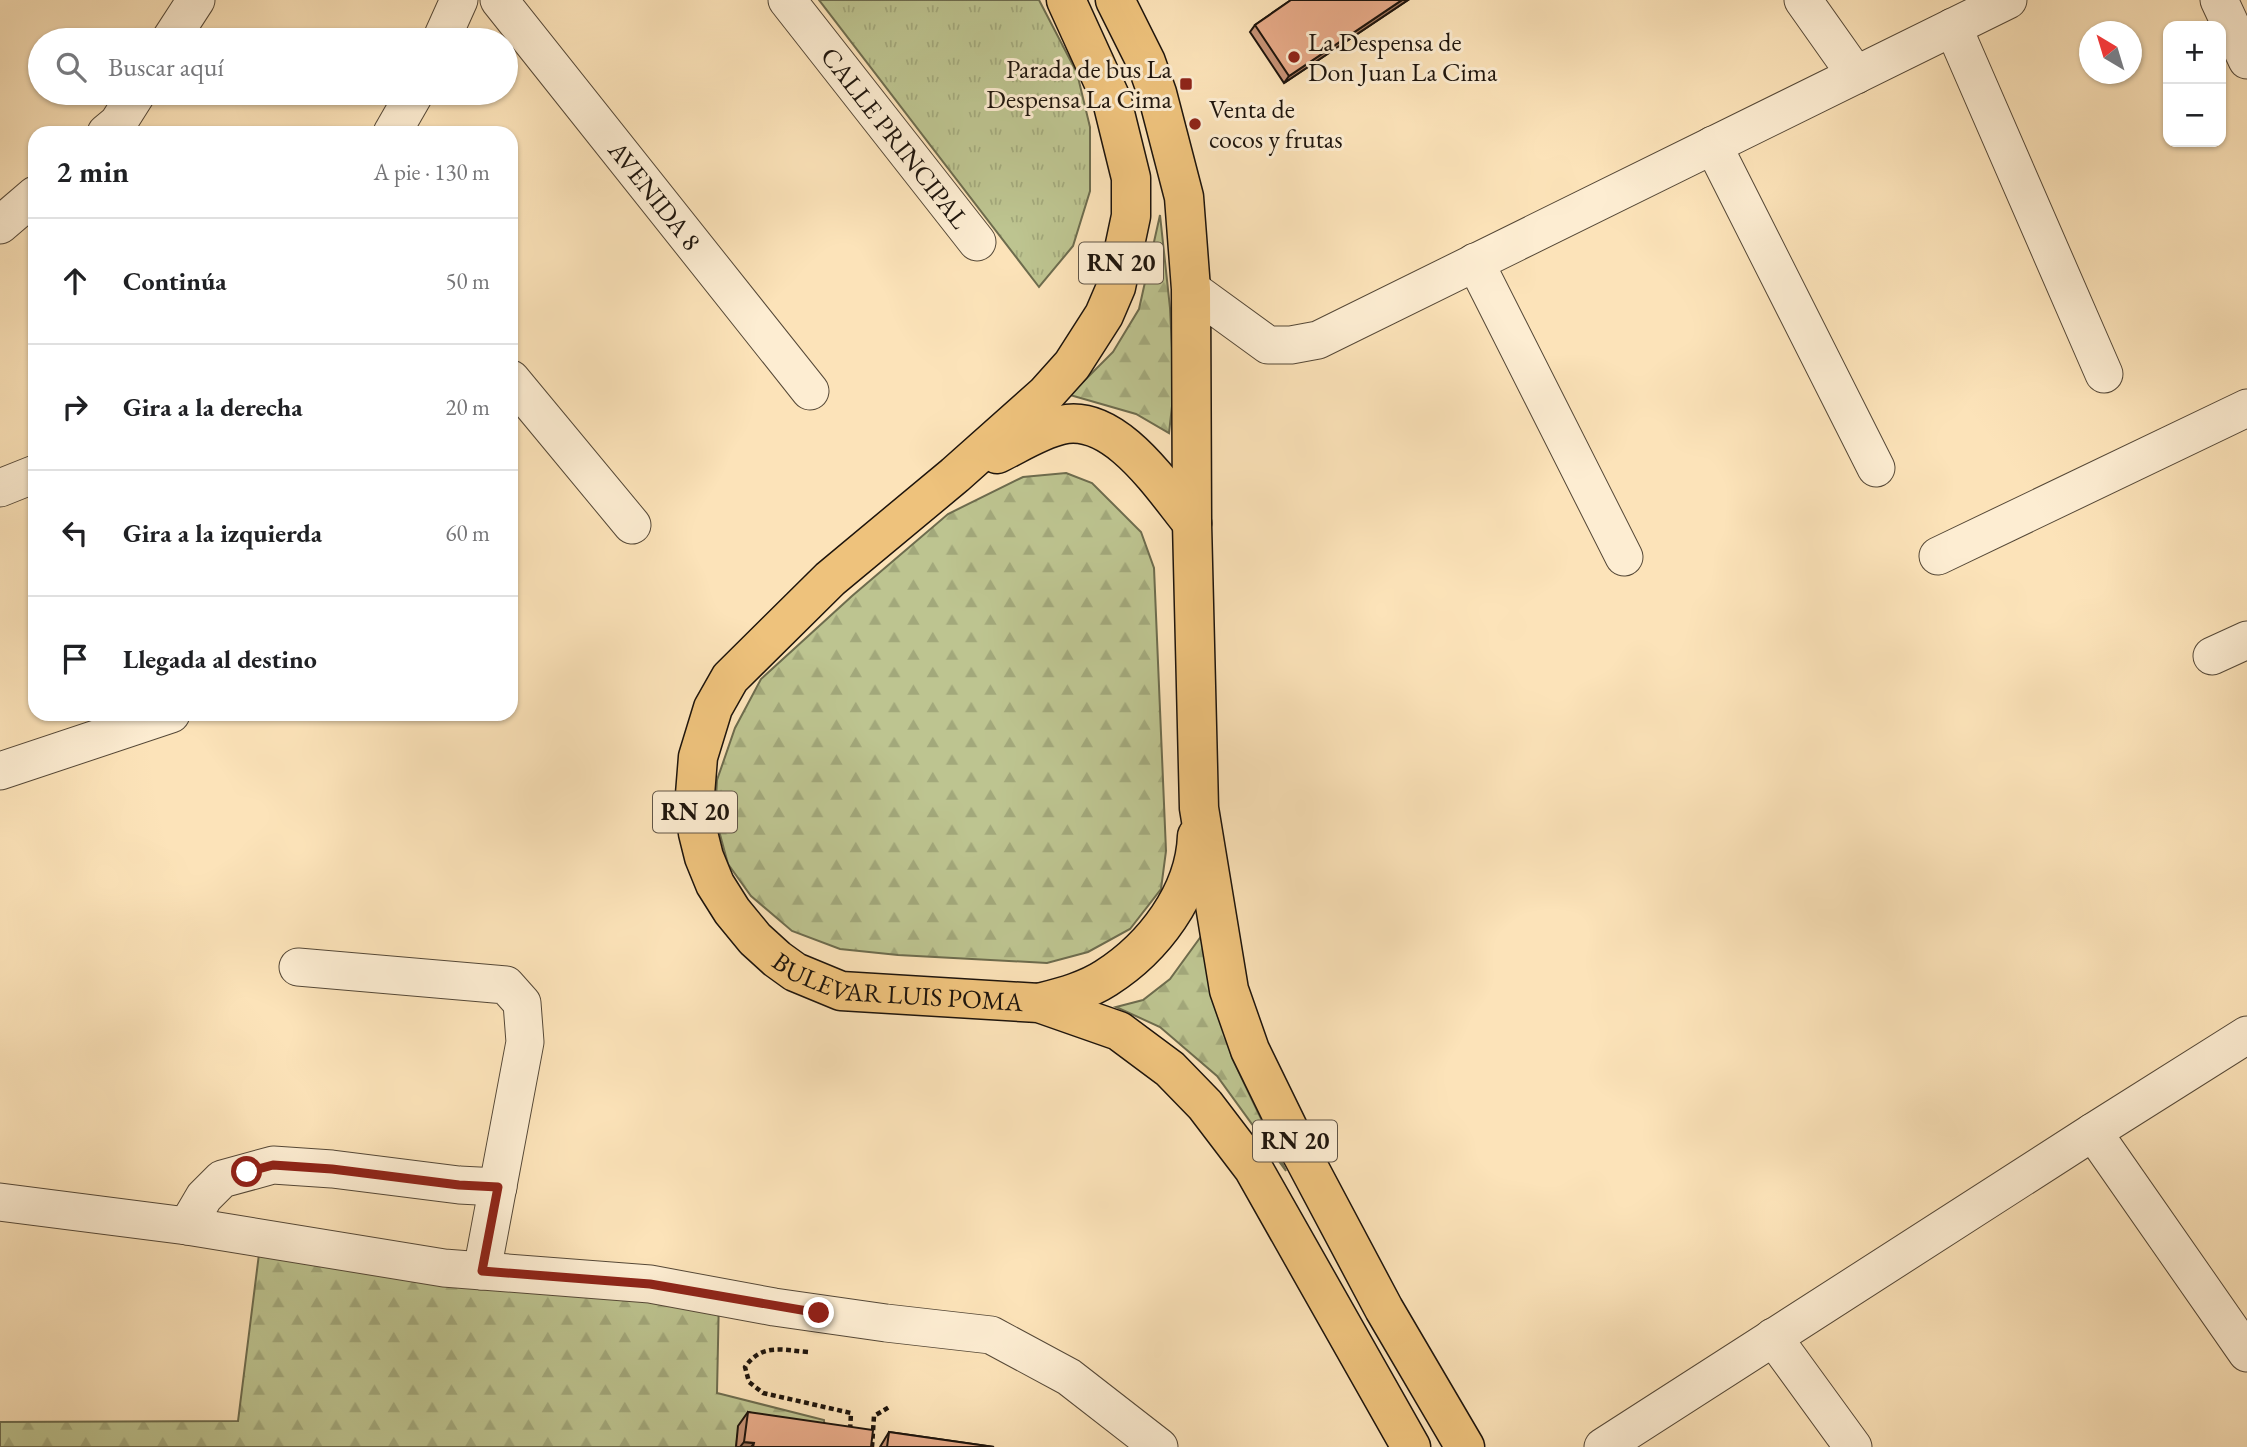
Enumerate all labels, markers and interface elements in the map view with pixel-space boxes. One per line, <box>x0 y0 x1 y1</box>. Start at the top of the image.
north arrow <box>2079 21 2142 84</box>
map controls <box>2163 21 2226 147</box>
button: + <box>2163 21 2226 84</box>
place label: La Despensa de Don Juan La Cima <box>1308 25 1498 89</box>
search box <box>28 28 518 105</box>
street label: CALLE PRINCIPAL <box>813 40 977 235</box>
icon: search <box>52 48 90 86</box>
marker: La Despensa de Don Juan La Cima <box>1286 49 1302 65</box>
text: Buscar aquí <box>108 50 224 84</box>
place label: Parada de bus La Despensa La Cima <box>986 52 1173 116</box>
marker: Parada de bus La Despensa La Cima <box>1178 76 1194 92</box>
button: − <box>2163 84 2226 147</box>
place label: Venta de cocos y frutas <box>1209 92 1343 156</box>
marker: Venta de cocos y frutas <box>1187 116 1203 132</box>
street label: AVENIDA 8 <box>600 133 709 257</box>
text: 2 min <box>56 152 129 191</box>
text: A pie · 130 m <box>374 157 490 187</box>
road number: RN 20 <box>1079 242 1163 284</box>
icon: ahead <box>56 262 94 300</box>
text: Continúa <box>123 264 227 298</box>
text: 50 m <box>445 266 490 296</box>
icon: right <box>56 388 94 426</box>
text: Gira a la derecha <box>123 390 303 424</box>
text: 20 m <box>445 392 490 422</box>
icon: left <box>56 514 94 552</box>
text: Gira a la izquierda <box>123 516 322 550</box>
text: 60 m <box>445 518 490 548</box>
icon: arrive <box>56 640 94 678</box>
text: Llegada al destino <box>123 642 317 676</box>
road number: RN 20 <box>653 792 737 832</box>
street label: BULEVAR LUIS POMA <box>765 944 1025 1019</box>
road number: RN 20 <box>1253 1120 1337 1162</box>
route start <box>231 1156 262 1187</box>
route end <box>803 1297 834 1328</box>

